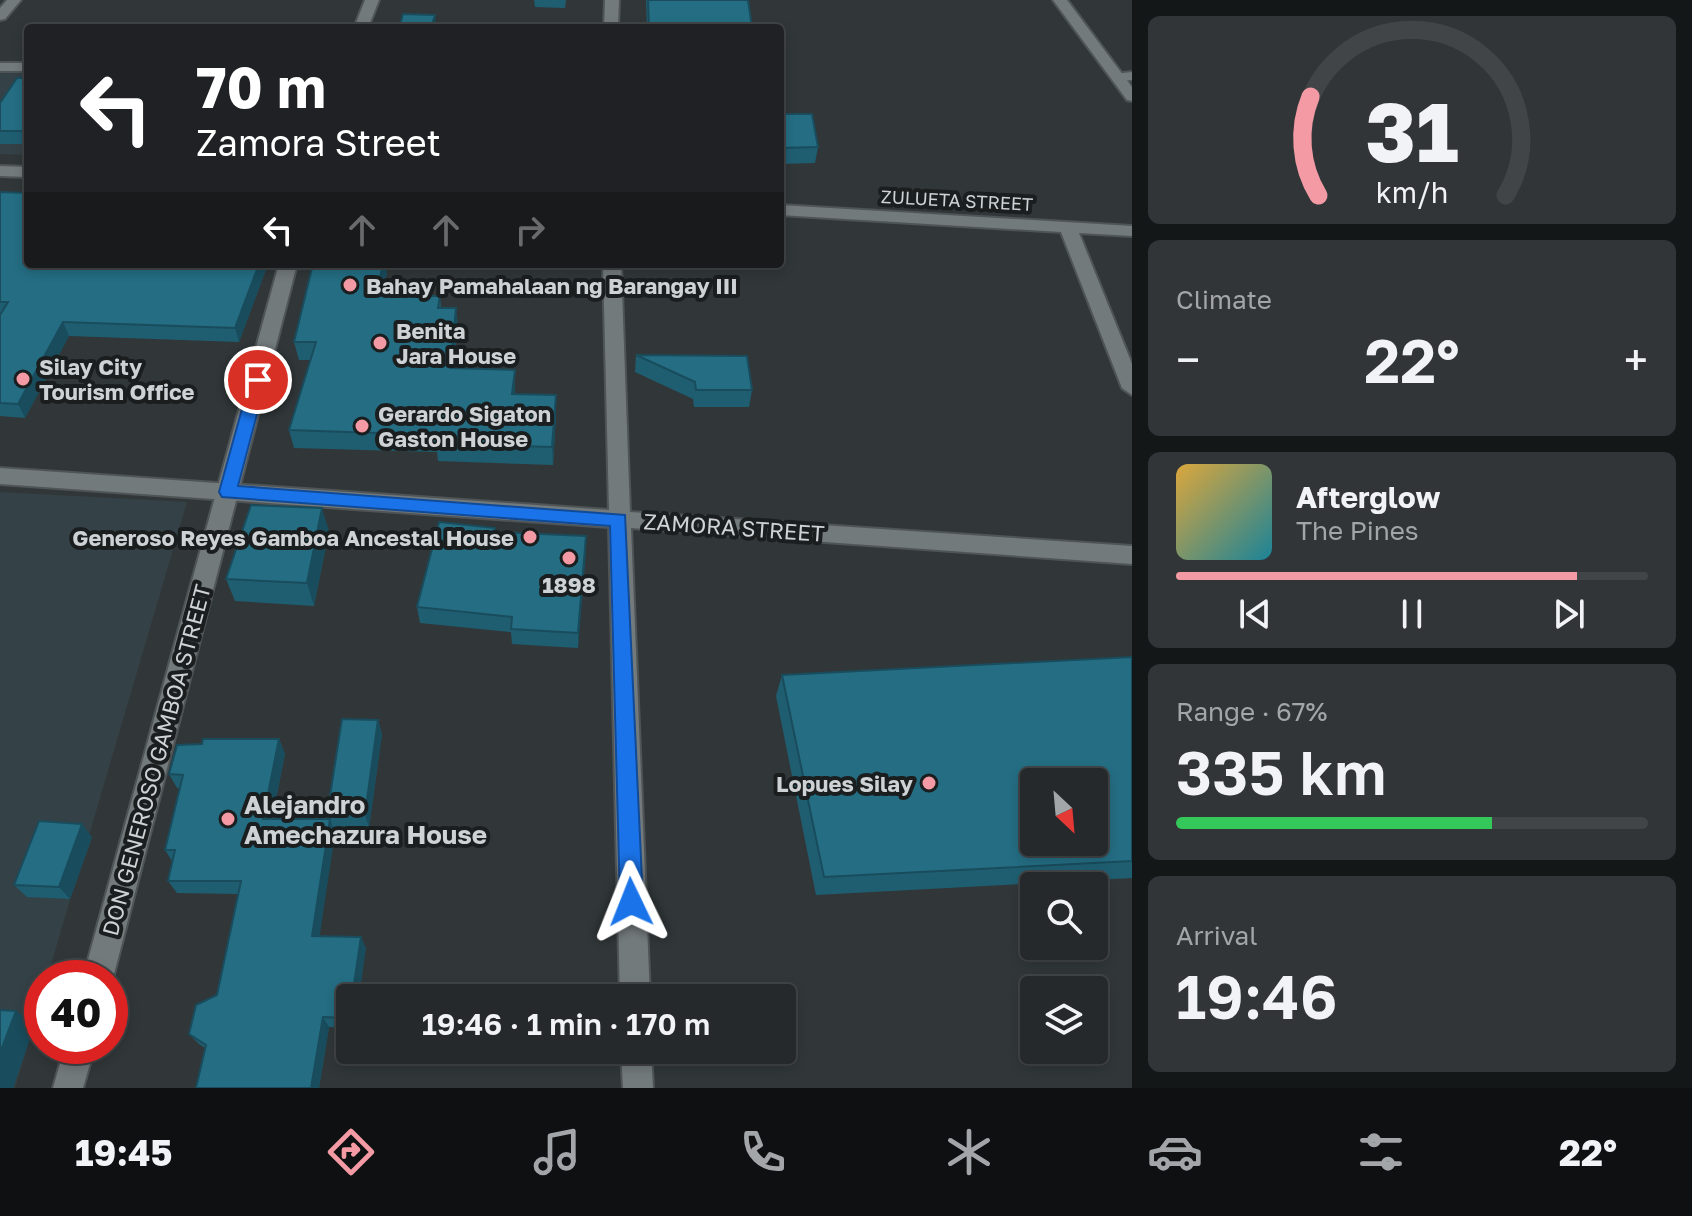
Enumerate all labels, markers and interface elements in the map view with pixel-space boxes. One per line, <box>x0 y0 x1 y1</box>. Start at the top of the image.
text: 70 m <box>196 53 326 120</box>
icon: left <box>64 56 168 160</box>
text: 31 <box>1365 80 1459 180</box>
text: Zamora Street <box>196 121 441 164</box>
text: km/h <box>1376 175 1448 209</box>
street label: ZULUETA STREET <box>880 185 1034 215</box>
icon: left <box>256 208 300 252</box>
icon: ahead <box>340 208 384 252</box>
icon: ahead <box>424 208 468 252</box>
icon: right <box>508 208 552 252</box>
place label: Bahay Pamahalaan ng Barangay III <box>366 272 738 299</box>
marker: Bahay Pamahalaan ng Barangay III <box>341 276 359 294</box>
text: Climate <box>1176 284 1272 315</box>
place label: Benita Jara House <box>396 317 516 369</box>
text: 22° <box>1364 324 1460 396</box>
text: − <box>1176 333 1200 386</box>
text: + <box>1624 333 1648 386</box>
marker: Benita Jara House <box>371 334 389 352</box>
pin <box>224 346 292 414</box>
place label: Silay City Tourism Office <box>39 353 195 405</box>
icon: arrive <box>236 358 280 402</box>
marker: Silay City Tourism Office <box>14 370 32 388</box>
place label: Gerardo Sigaton Gaston House <box>378 400 551 452</box>
marker: Gerardo Sigaton Gaston House <box>353 417 371 435</box>
text: Afterglow <box>1296 479 1440 515</box>
street label: ZAMORA STREET <box>643 507 826 547</box>
text: The Pines <box>1296 515 1419 546</box>
place label: Generoso Reyes Gamboa Ancestal House <box>72 524 514 551</box>
marker: Generoso Reyes Gamboa Ancestal House <box>521 528 539 546</box>
marker: 1898 <box>560 549 578 567</box>
place label: 1898 <box>542 571 596 598</box>
street label: DON GENEROSO GAMBOA STREET <box>96 581 216 939</box>
icon: previous <box>1233 592 1277 636</box>
icon: pause <box>1390 592 1434 636</box>
icon: next <box>1547 592 1591 636</box>
text: Range · 67% <box>1176 696 1327 727</box>
text: 335 km <box>1176 736 1386 808</box>
north arrow <box>1020 768 1108 856</box>
map controls <box>1020 768 1108 1064</box>
place label: Lopues Silay <box>776 770 913 797</box>
marker: Lopues Silay <box>920 774 938 792</box>
place label: Alejandro Amechazura House <box>244 789 487 850</box>
marker: Alejandro Amechazura House <box>219 810 237 828</box>
position arrow <box>589 860 673 944</box>
button: search <box>1020 872 1108 960</box>
text: Arrival <box>1176 920 1257 951</box>
speed limit sign: 40 <box>24 960 128 1064</box>
text: 19:46 <box>1176 960 1337 1032</box>
button: layers <box>1020 976 1108 1064</box>
text: 19:46 · 1 min · 170 m <box>422 1006 710 1042</box>
icon: directions <box>323 1124 379 1180</box>
icon: music <box>529 1124 585 1180</box>
icon: phone <box>735 1124 791 1180</box>
icon: climate <box>941 1124 997 1180</box>
icon: car <box>1147 1124 1203 1180</box>
icon: filters <box>1353 1124 1409 1180</box>
text: 19:45 <box>75 1131 172 1174</box>
text: 22° <box>1559 1131 1617 1174</box>

